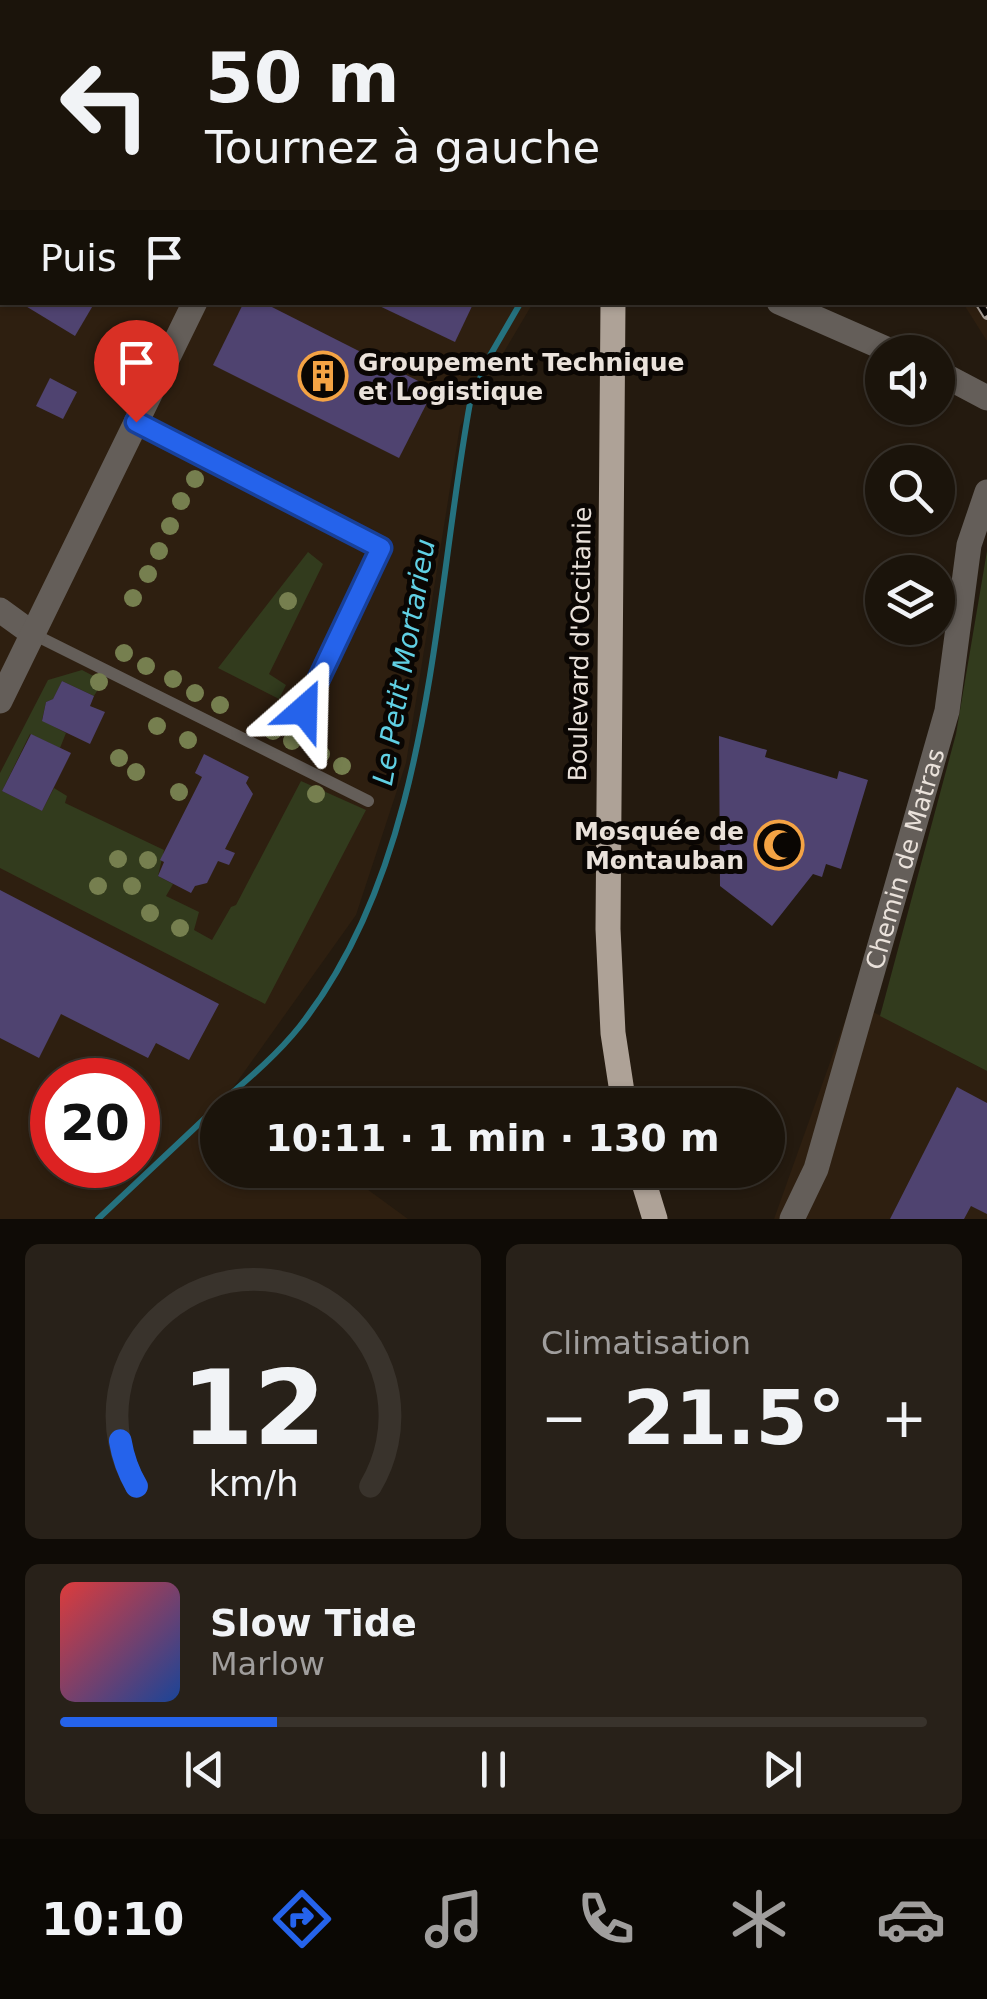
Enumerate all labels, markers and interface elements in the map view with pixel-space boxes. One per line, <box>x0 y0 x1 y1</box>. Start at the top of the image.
text: 50 m <box>205 37 400 119</box>
icon: left <box>40 40 170 170</box>
text: Tournez à gauche <box>205 121 600 174</box>
icon: arrive <box>137 230 192 285</box>
text: Puis <box>40 236 117 280</box>
pin <box>94 320 179 423</box>
icon: arrive <box>109 335 164 390</box>
map controls <box>865 335 955 645</box>
button: sound <box>865 335 955 425</box>
place label: Groupement Technique et Logistique <box>358 348 684 406</box>
building icon: Groupement Technique et Logistique <box>297 350 349 402</box>
button: search <box>865 445 955 535</box>
street label: Boulevard d'Occitanie <box>563 506 597 782</box>
water label: Le Petit Mortarieu <box>366 536 442 788</box>
button: layers <box>865 555 955 645</box>
position arrow <box>252 658 356 762</box>
street label: Chemin de Matras <box>859 745 950 973</box>
place label: Mosquée de Montauban <box>574 817 744 875</box>
mosque icon: Mosquée de Montauban <box>753 819 805 871</box>
speed limit sign: 20 <box>30 1058 160 1188</box>
text: 10:11 · 1 min · 130 m <box>265 1116 720 1160</box>
text: Climatisation <box>541 1324 751 1362</box>
text: 12 <box>181 1347 325 1469</box>
text: 21.5° <box>623 1374 845 1462</box>
text: − <box>541 1386 587 1450</box>
text: + <box>881 1386 927 1450</box>
text: km/h <box>208 1463 298 1504</box>
text: Slow Tide <box>210 1601 417 1645</box>
text: Marlow <box>210 1645 325 1683</box>
icon: previous <box>177 1742 232 1797</box>
icon: pause <box>466 1742 521 1797</box>
icon: next <box>755 1742 810 1797</box>
icon: directions <box>267 1884 337 1954</box>
icon: music <box>419 1884 489 1954</box>
icon: phone <box>571 1884 641 1954</box>
icon: climate <box>724 1884 794 1954</box>
icon: car <box>876 1884 946 1954</box>
text: 10:10 <box>41 1893 184 1946</box>

